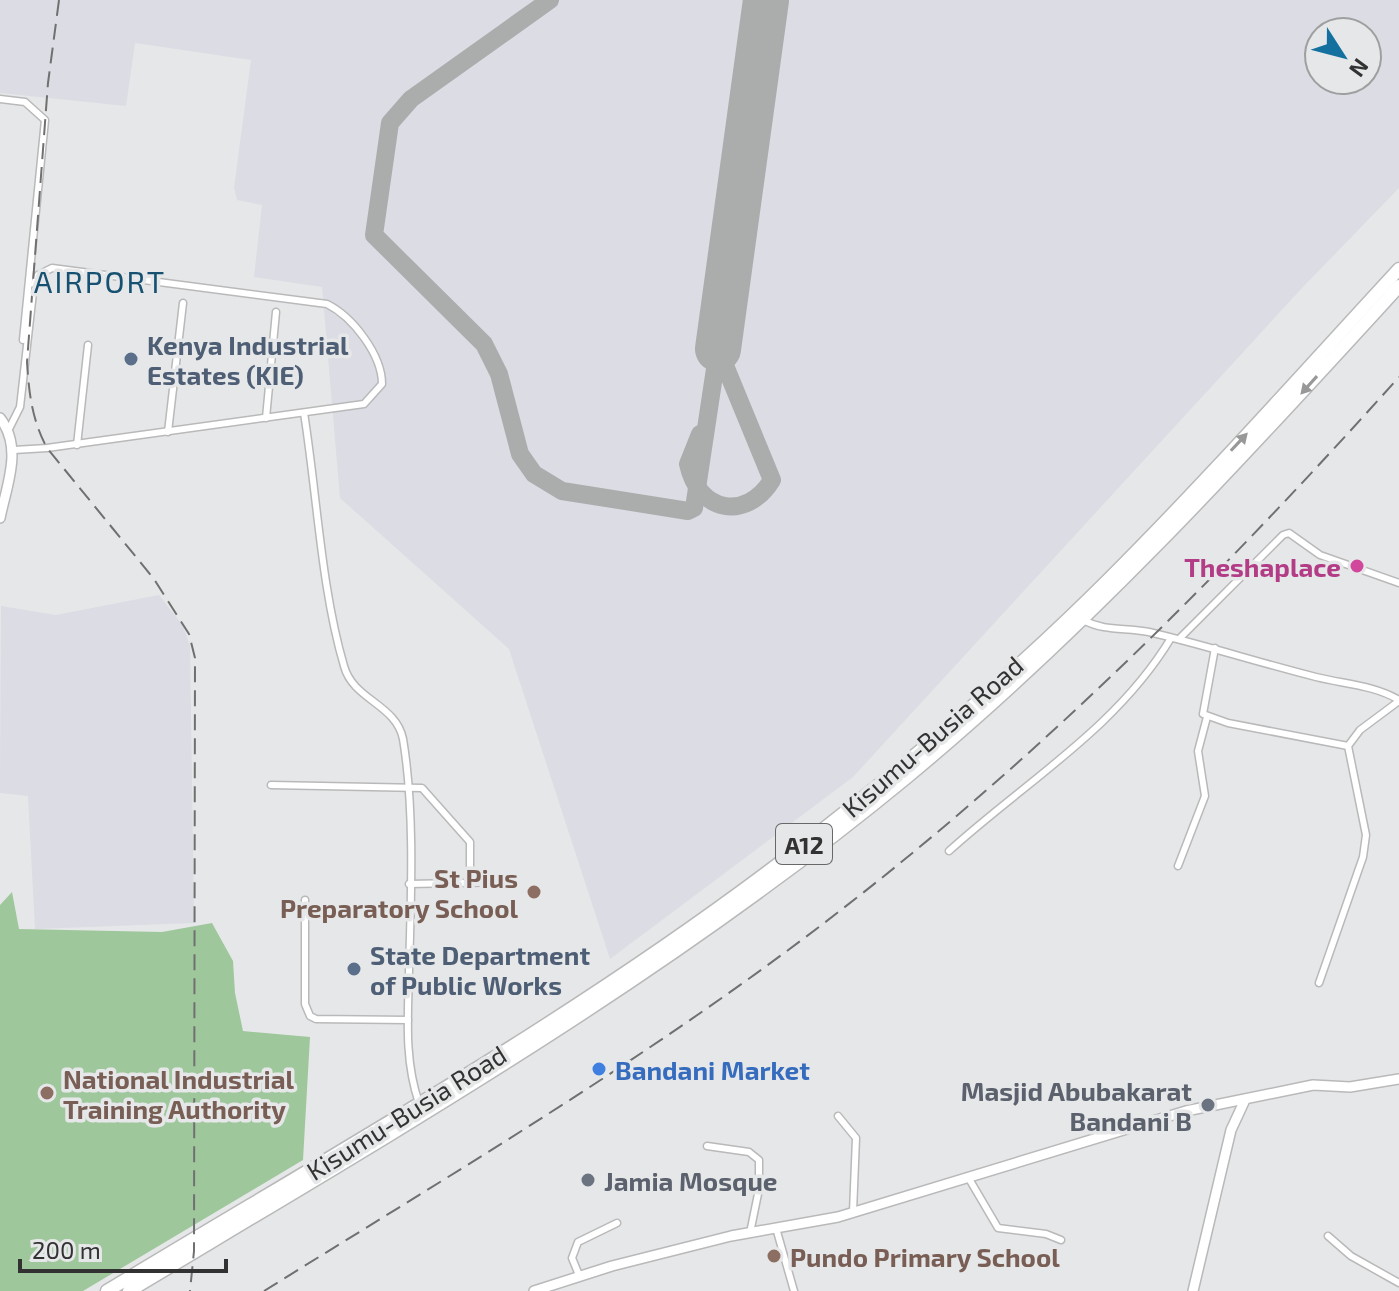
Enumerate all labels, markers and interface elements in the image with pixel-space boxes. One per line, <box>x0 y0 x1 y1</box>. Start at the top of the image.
north arrow <box>1303 16 1383 96</box>
text: N <box>1345 54 1375 82</box>
district label: AIRPORT <box>34 263 166 299</box>
place label: Kenya Industrial Estates (KIE) <box>147 329 349 390</box>
marker: Kenya Industrial Estates (KIE) <box>122 350 140 368</box>
one-way arrow <box>1300 375 1318 394</box>
one-way arrow <box>1229 432 1247 451</box>
place label: Theshaplace <box>1184 551 1341 582</box>
marker: Theshaplace <box>1348 557 1366 575</box>
street label: Kisumu-Busia Road <box>835 649 1029 823</box>
road number: A12 <box>776 824 832 864</box>
place label: St Pius Preparatory School <box>280 862 518 924</box>
marker: St Pius Preparatory School <box>525 883 543 901</box>
place label: State Department of Public Works <box>370 939 590 1000</box>
marker: State Department of Public Works <box>345 960 363 978</box>
street label: Kisumu-Busia Road <box>300 1038 512 1186</box>
place label: Bandani Market <box>615 1054 810 1085</box>
marker: Bandani Market <box>590 1060 608 1078</box>
place label: National Industrial Training Authority <box>63 1063 295 1125</box>
place label: Masjid Abubakarat Bandani B <box>961 1075 1192 1136</box>
marker: National Industrial Training Authority <box>38 1084 56 1102</box>
marker: Masjid Abubakarat Bandani B <box>1199 1096 1217 1114</box>
place label: Jamia Mosque <box>604 1165 777 1196</box>
marker: Jamia Mosque <box>579 1171 597 1189</box>
scale bar <box>20 1223 226 1273</box>
text: 200 m <box>32 1235 101 1264</box>
place label: Pundo Primary School <box>790 1241 1060 1273</box>
marker: Pundo Primary School <box>765 1247 783 1265</box>

